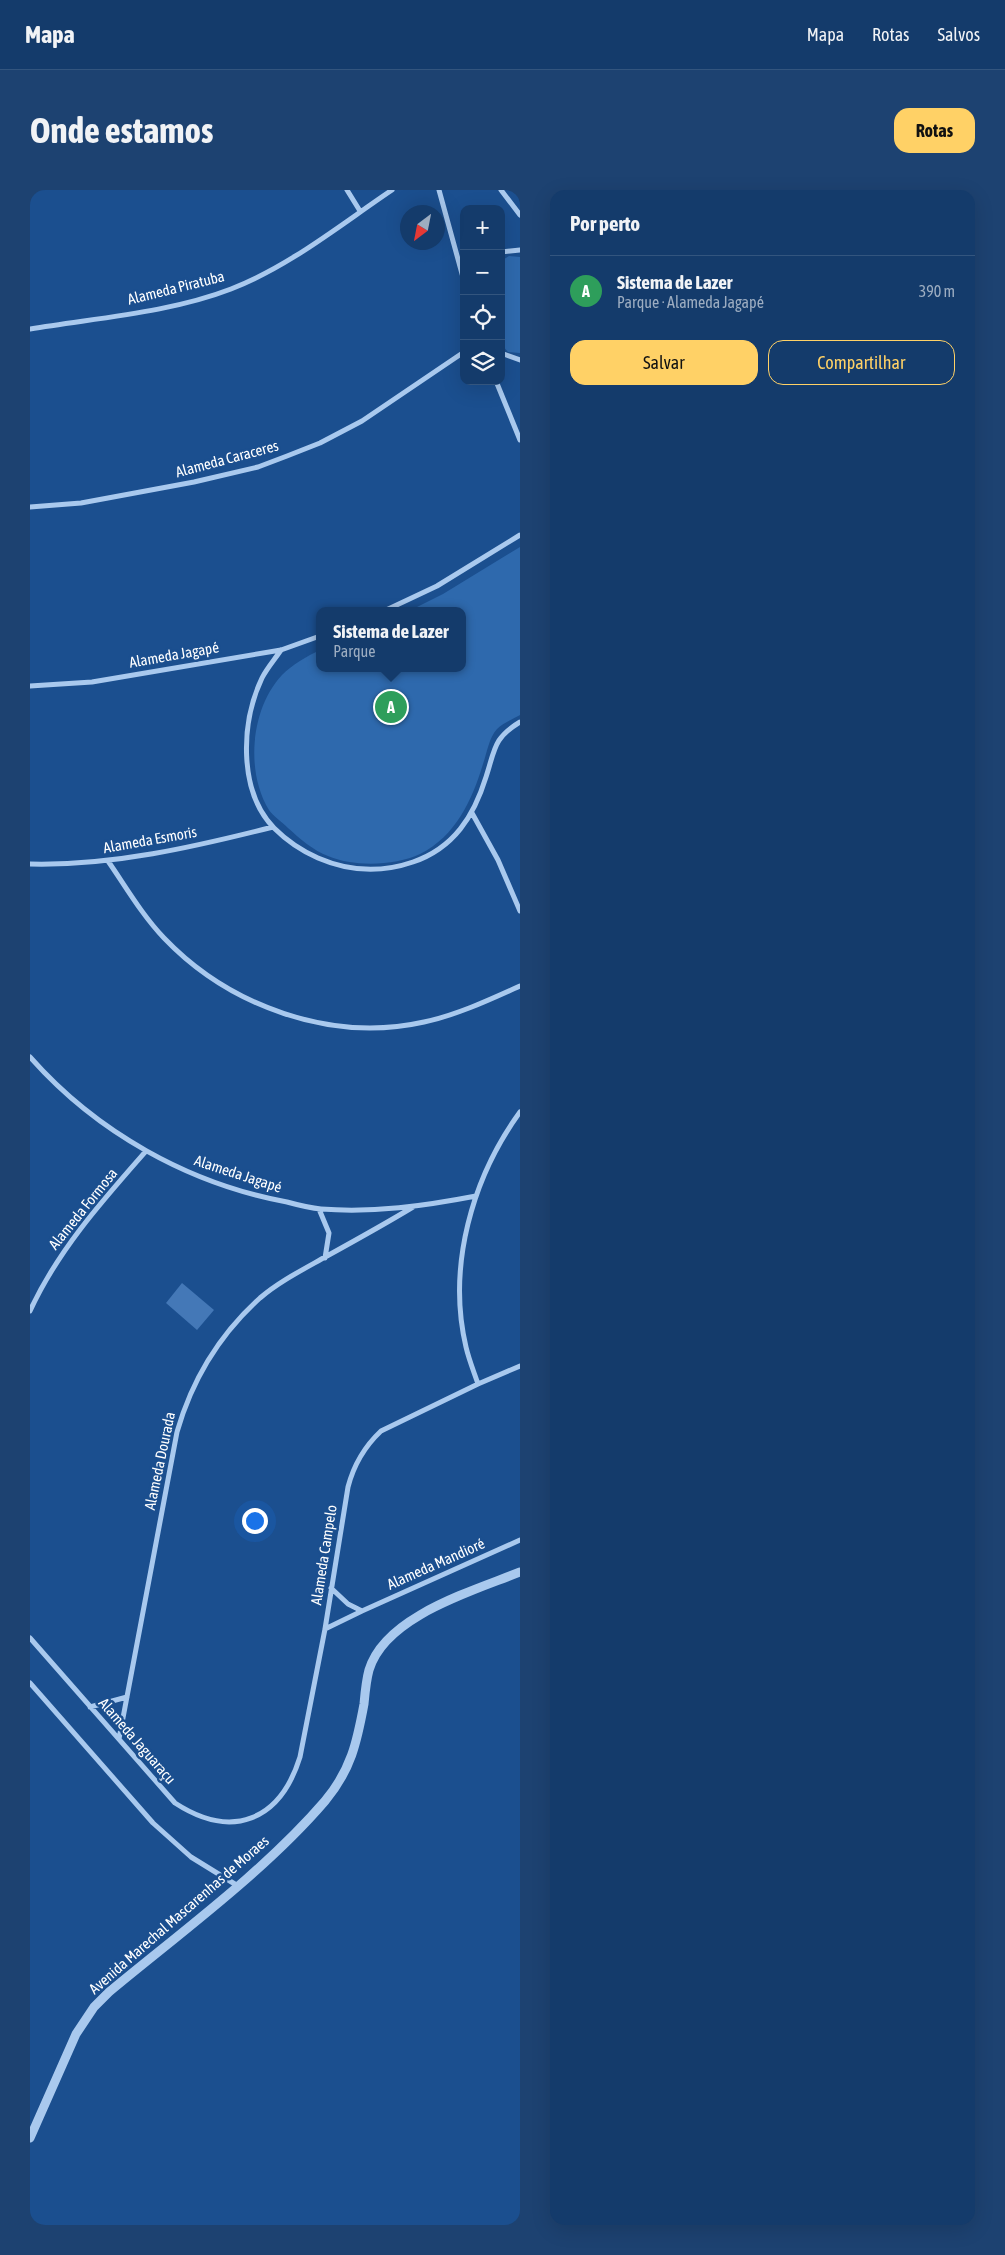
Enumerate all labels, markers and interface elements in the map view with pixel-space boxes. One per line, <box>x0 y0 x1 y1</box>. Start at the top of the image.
text: Mapa <box>25 21 75 48</box>
text: Mapa <box>807 24 844 45</box>
text: Rotas <box>872 24 909 45</box>
text: Salvos <box>937 24 980 45</box>
button: Rotas <box>894 108 975 153</box>
text: Onde estamos <box>30 110 213 150</box>
north arrow <box>400 205 445 250</box>
map controls <box>460 205 505 385</box>
button: + <box>460 205 505 250</box>
text: Por perto <box>570 211 640 235</box>
button: − <box>460 250 505 295</box>
street label: Alameda Piratuba <box>126 267 226 308</box>
text: Sistema de Lazer <box>617 271 732 293</box>
text: A <box>582 282 590 300</box>
text: 390 m <box>919 282 955 300</box>
text: Parque · Alameda Jagapé <box>617 293 764 311</box>
button: locate <box>460 295 505 340</box>
button: layers <box>460 340 505 385</box>
button: Salvar <box>570 340 758 385</box>
button: Compartilhar <box>768 340 955 385</box>
street label: Alameda Caraceres <box>174 437 280 480</box>
popup <box>316 607 466 672</box>
text: Sistema de Lazer <box>333 620 449 642</box>
street label: Alameda Jagapé <box>128 638 220 671</box>
text: Parque <box>333 642 376 660</box>
pin: A <box>375 688 407 726</box>
street label: Alameda Esmoris <box>102 823 198 856</box>
street label: Alameda Jagapé <box>192 1151 284 1196</box>
street label: Alameda Formosa <box>45 1165 120 1253</box>
street label: Alameda Dourada <box>141 1410 178 1512</box>
street label: Alameda Campelo <box>307 1504 340 1606</box>
your location <box>242 1508 268 1534</box>
street label: Alameda Mandioré <box>384 1534 487 1593</box>
street label: Alameda Jaguaraçu <box>95 1694 179 1787</box>
street label: Avenida Marechal Mascarenhas de Moraes <box>85 1832 272 1997</box>

